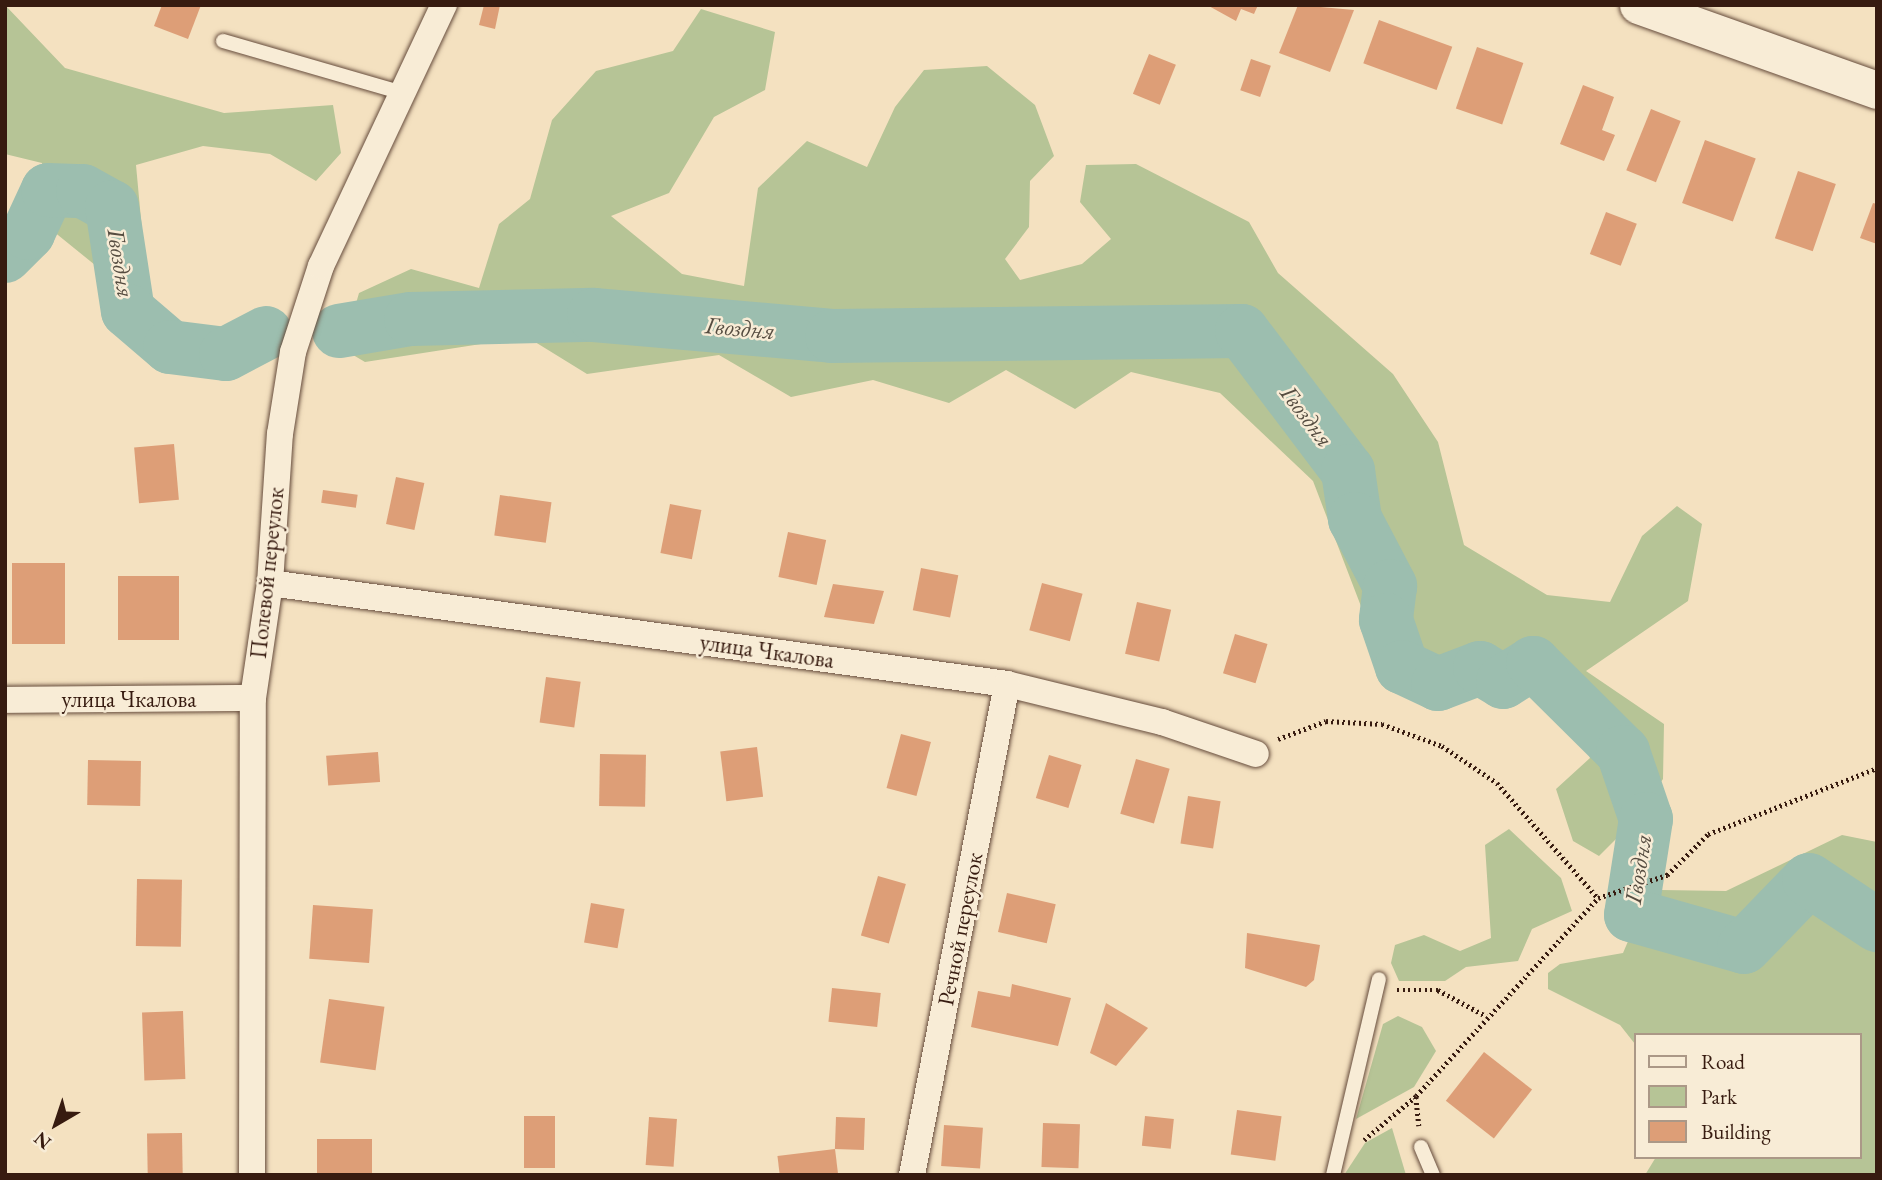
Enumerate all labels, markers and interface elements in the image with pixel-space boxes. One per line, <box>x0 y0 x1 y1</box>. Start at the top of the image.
water label: Гвоздня <box>101 226 141 300</box>
water label: Гвоздня <box>704 311 776 345</box>
water label: Гвоздня <box>1274 379 1340 453</box>
street label: Полевой переулок <box>244 486 290 660</box>
street label: улица Чкалова <box>698 628 836 674</box>
street label: улица Чкалова <box>61 685 197 713</box>
water label: Гвоздня <box>1618 832 1658 906</box>
street label: Речной переулок <box>932 850 988 1008</box>
legend <box>1633 1033 1861 1159</box>
text: Road <box>1701 1048 1745 1075</box>
text: Park <box>1701 1083 1737 1110</box>
north arrow <box>21 1089 91 1159</box>
text: Building <box>1701 1118 1771 1145</box>
text: N <box>29 1126 56 1155</box>

